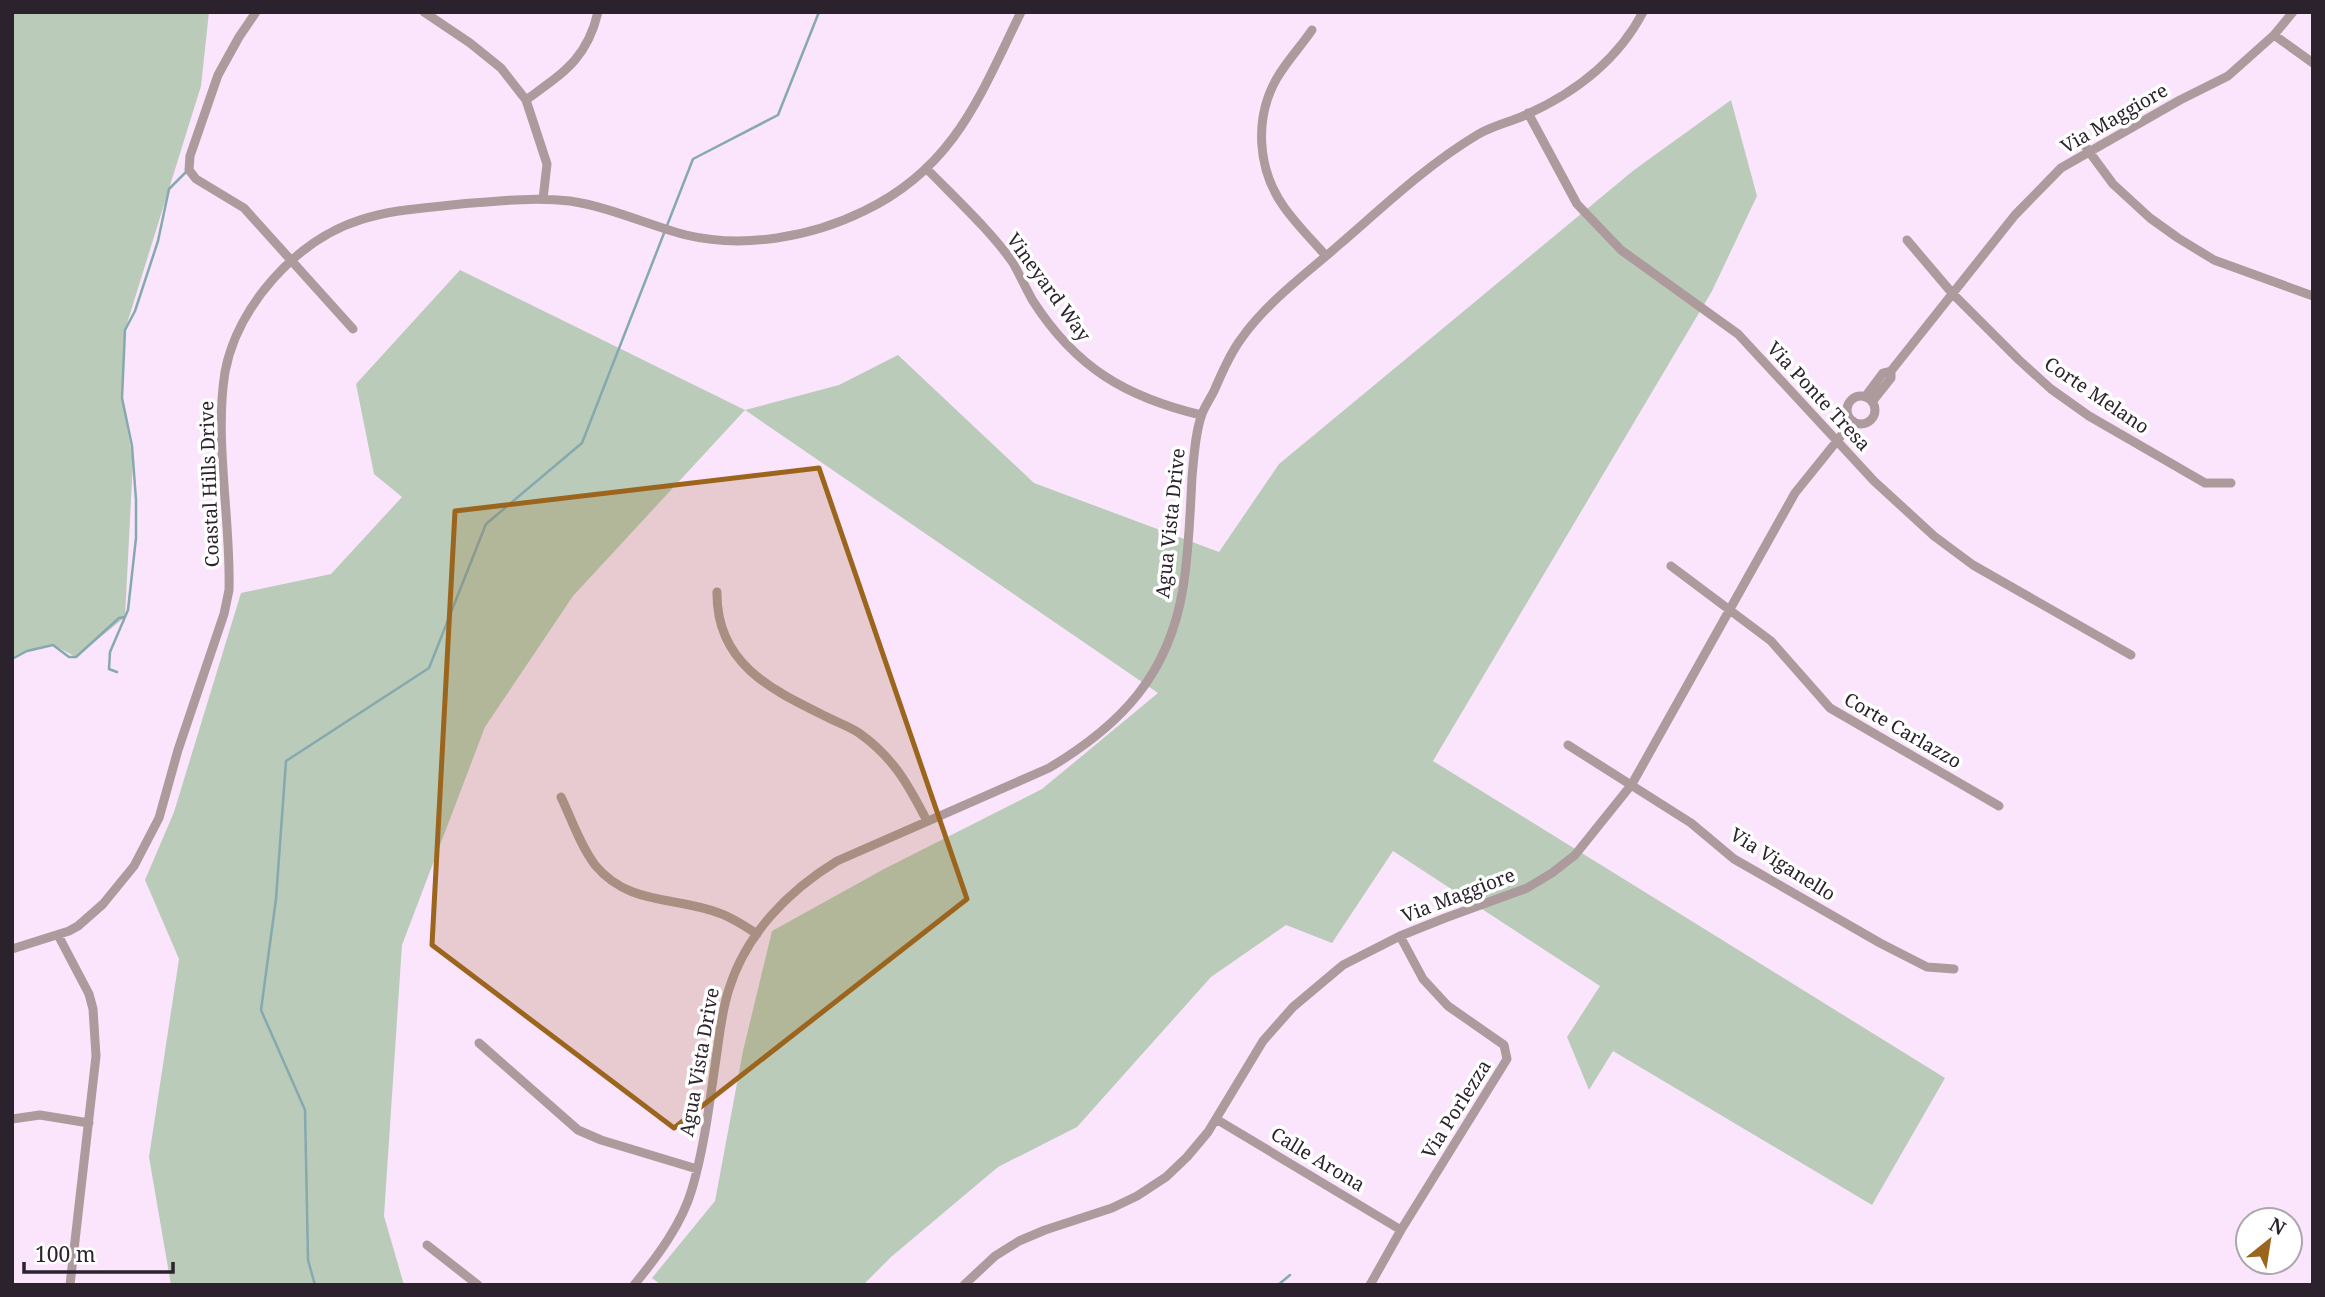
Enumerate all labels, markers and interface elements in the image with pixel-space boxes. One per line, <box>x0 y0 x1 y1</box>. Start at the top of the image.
street label: Via Maggiore <box>2056 77 2172 159</box>
street label: Vineyard Way <box>1001 228 1097 347</box>
street label: Via Ponte Tresa <box>1761 336 1877 456</box>
street label: Corte Melano <box>2040 350 2154 440</box>
street label: Coastal Hills Drive <box>193 400 225 568</box>
street label: Agua Vista Drive <box>1149 447 1191 599</box>
street label: Corte Carlazzo <box>1839 686 1967 774</box>
street label: Via Viganello <box>1725 821 1841 907</box>
street label: Via Maggiore <box>1397 861 1519 929</box>
street label: Agua Vista Drive <box>673 986 725 1138</box>
street label: Via Porlezza <box>1415 1055 1497 1163</box>
street label: Calle Arona <box>1266 1121 1370 1197</box>
north arrow <box>2234 1206 2304 1276</box>
text: N <box>2265 1211 2291 1241</box>
scale bar <box>24 1230 173 1274</box>
text: 100 m <box>35 1240 96 1268</box>

